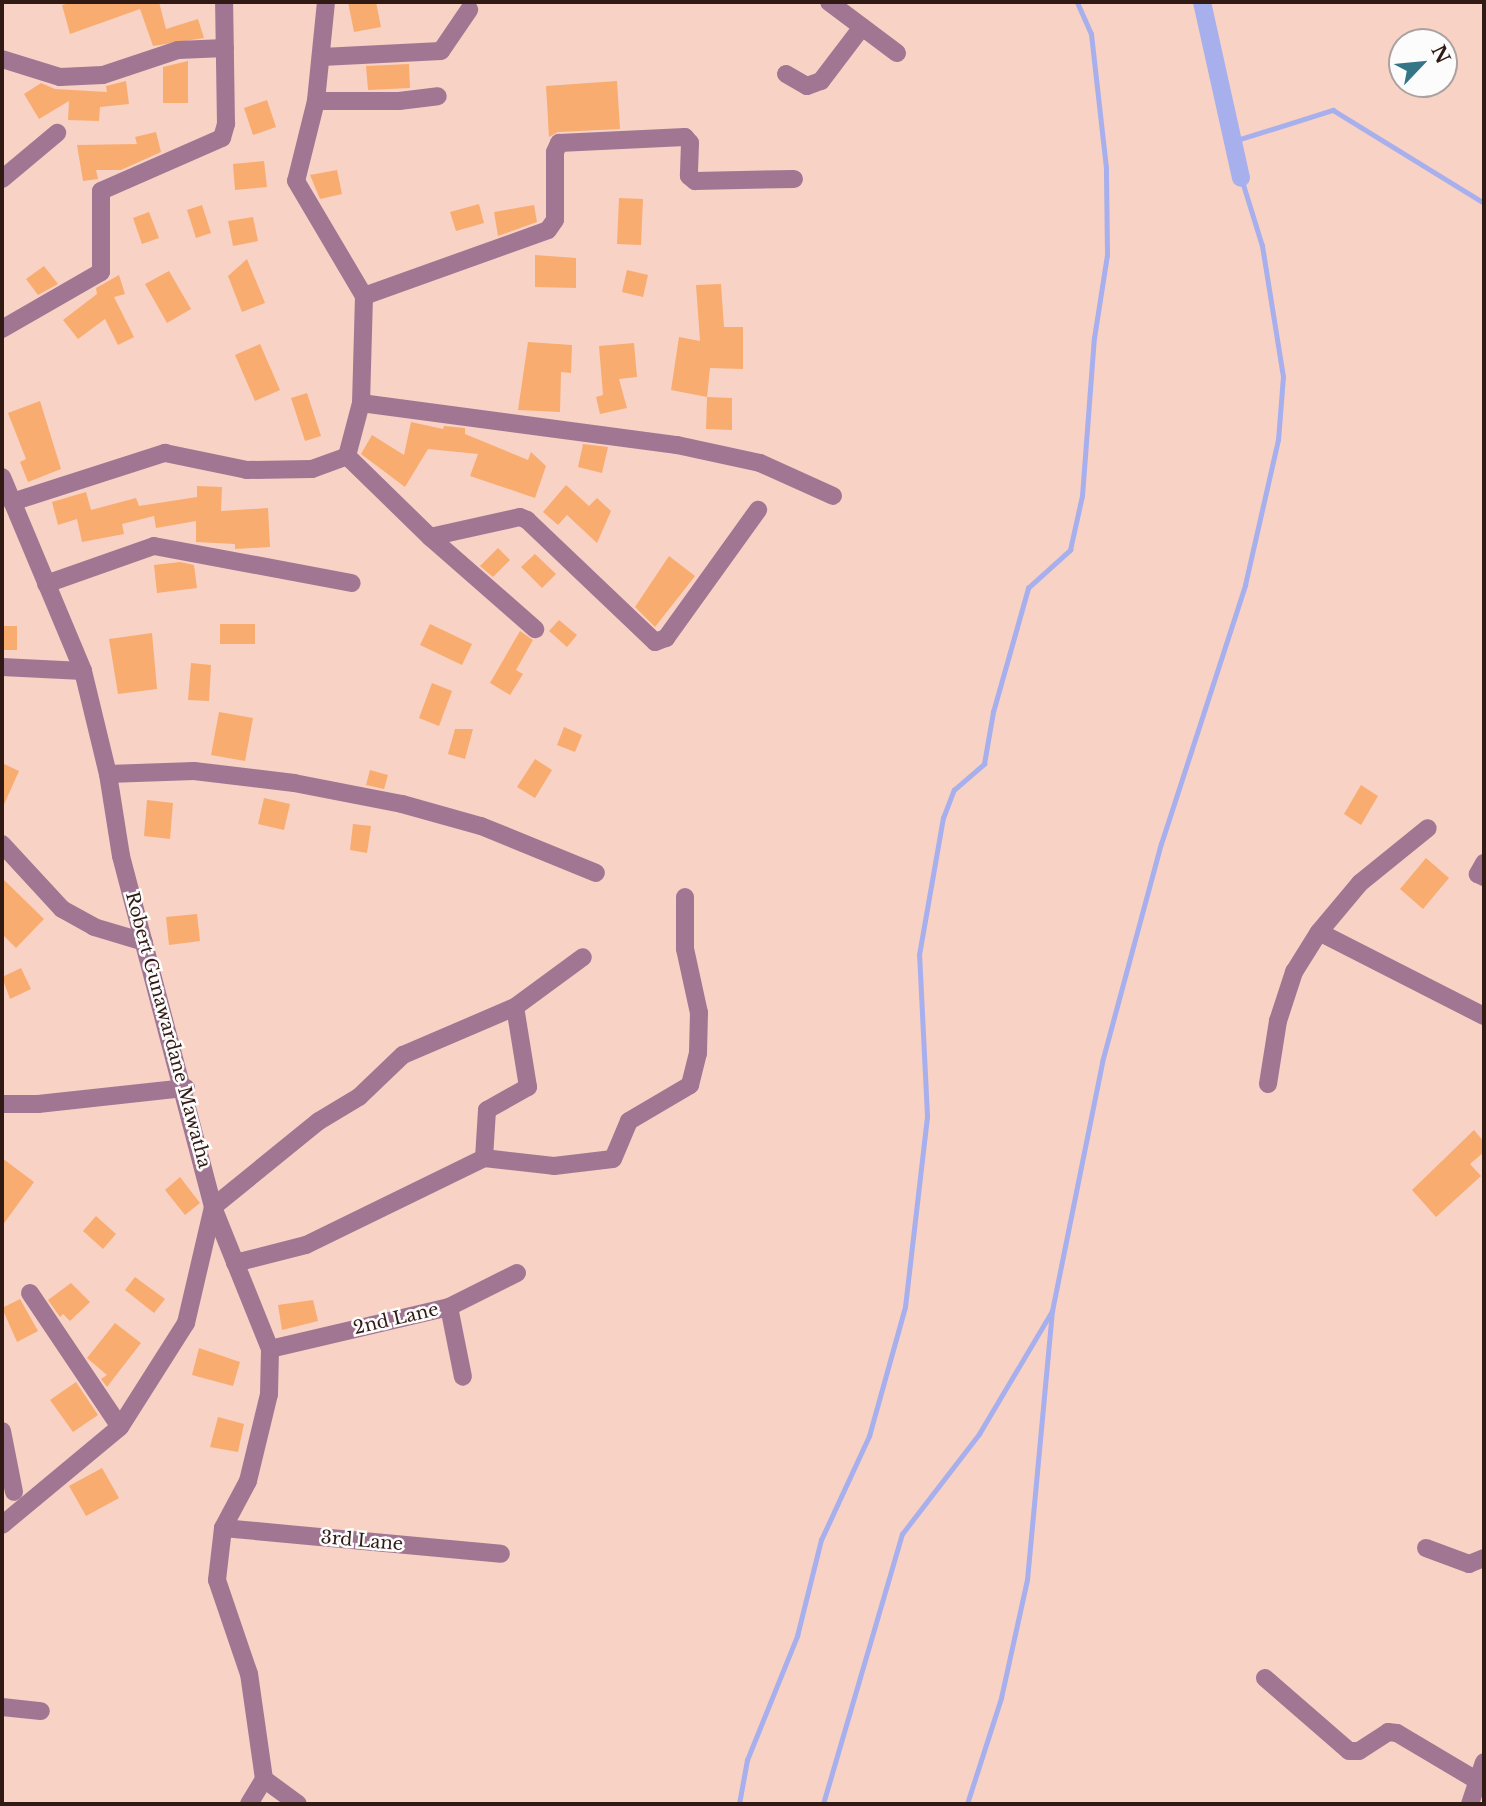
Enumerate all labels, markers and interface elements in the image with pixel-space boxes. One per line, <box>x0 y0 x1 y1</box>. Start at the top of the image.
north arrow <box>1388 28 1458 98</box>
text: N <box>1426 41 1455 68</box>
street label: Robert Gunawardane Mawatha <box>121 889 215 1171</box>
street label: 2nd Lane <box>351 1299 441 1339</box>
street label: 3rd Lane <box>320 1527 404 1555</box>

